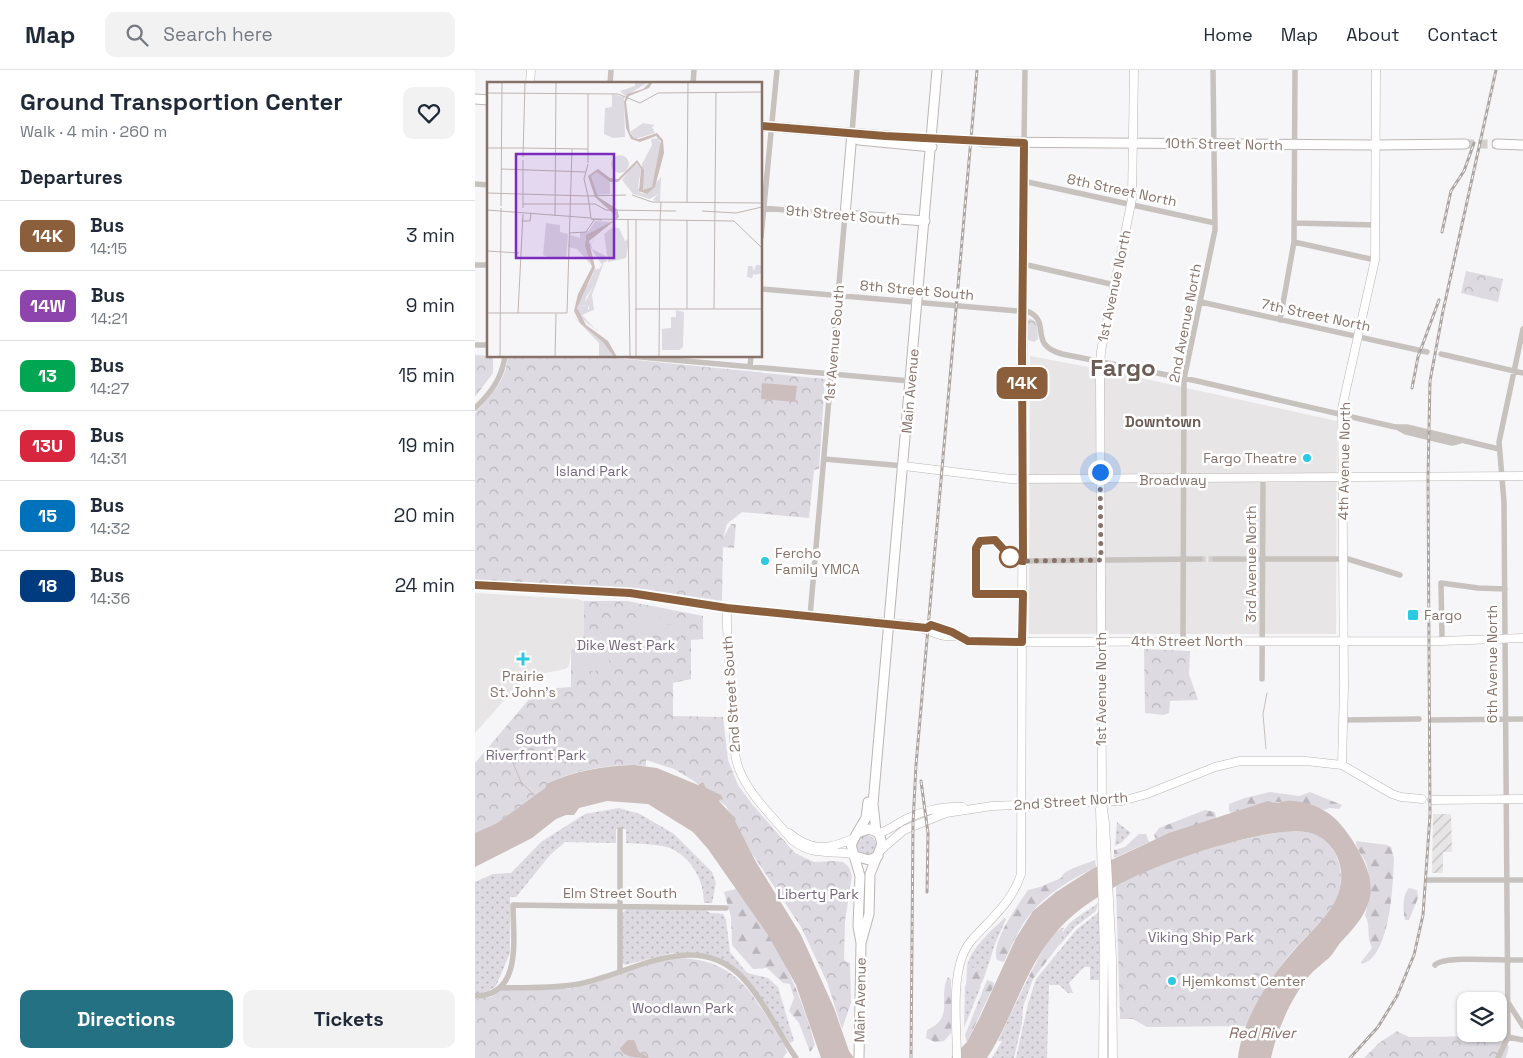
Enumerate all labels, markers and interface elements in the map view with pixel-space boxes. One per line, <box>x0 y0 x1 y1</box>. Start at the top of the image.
search box <box>105 12 455 57</box>
text: Map <box>25 19 75 50</box>
icon: search <box>123 21 151 49</box>
text: Search here <box>163 22 273 47</box>
text: Home <box>1204 23 1253 46</box>
text: Map <box>1281 23 1318 46</box>
text: About <box>1346 23 1400 46</box>
text: Contact <box>1428 23 1498 46</box>
inset map <box>487 82 763 358</box>
text: Ground Transportion Center <box>20 86 343 117</box>
button: heart <box>403 87 455 139</box>
text: Walk · 4 min · 260 m <box>20 121 167 142</box>
street label: 10th Street North <box>1165 134 1283 154</box>
text: Departures <box>20 165 123 190</box>
street label: 8th Street North <box>1065 170 1179 210</box>
street label: 9th Street South <box>785 201 901 229</box>
text: Bus <box>90 213 124 238</box>
text: 3 min <box>406 223 455 248</box>
text: 14K <box>32 224 63 247</box>
street label: 1st Avenue North <box>1093 228 1135 344</box>
text: 14:15 <box>90 238 127 259</box>
street label: 2nd Avenue North <box>1165 262 1205 384</box>
street label: 8th Street South <box>859 276 975 304</box>
text: Bus <box>91 283 125 308</box>
street label: 1st Avenue South <box>820 284 848 402</box>
text: 9 min <box>406 293 455 318</box>
text: 14W <box>30 294 66 317</box>
street label: 7th Street North <box>1260 295 1372 335</box>
text: 14:21 <box>91 308 128 329</box>
street label: Main Avenue <box>897 348 923 434</box>
district label: Fargo <box>1090 352 1156 383</box>
text: Bus <box>90 353 124 378</box>
text: 15 min <box>398 363 455 388</box>
text: 13 <box>38 364 57 387</box>
line badge: 14K <box>993 367 1051 399</box>
text: 14K <box>1007 371 1037 394</box>
text: 14:27 <box>90 378 129 399</box>
street label: 4th Avenue North <box>1334 402 1354 520</box>
district label: Downtown <box>1125 412 1201 431</box>
text: Bus <box>90 423 124 448</box>
text: 19 min <box>398 433 455 458</box>
text: 13U <box>32 434 63 457</box>
text: 14:31 <box>90 448 127 469</box>
place label: Fargo Theatre <box>1203 449 1297 467</box>
marker: Fargo Theatre <box>1301 452 1313 464</box>
your location <box>1088 460 1113 485</box>
park label: Island Park <box>556 462 629 480</box>
street label: Broadway <box>1139 471 1207 489</box>
text: Bus <box>90 493 124 518</box>
text: 20 min <box>394 503 455 528</box>
text: 15 <box>38 504 57 527</box>
street label: 3rd Avenue North <box>1242 505 1260 623</box>
text: 14:32 <box>90 518 130 539</box>
place label: Fercho Family YMCA <box>775 544 860 578</box>
unlabelled marker <box>999 546 1021 568</box>
marker: Fercho Family YMCA <box>759 555 771 567</box>
text: Bus <box>90 563 124 588</box>
text: 24 min <box>395 573 455 598</box>
text: 18 <box>38 574 57 597</box>
text: 14:36 <box>90 588 130 609</box>
street label: 6th Avenue North <box>1483 605 1501 723</box>
place label: Fargo <box>1424 606 1462 624</box>
marker: Fargo <box>1406 608 1420 622</box>
street label: 1st Avenue North <box>1092 632 1110 746</box>
street label: 4th Street North <box>1131 632 1243 650</box>
street label: 2nd Street South <box>718 635 744 753</box>
park label: Dike West Park <box>577 636 676 654</box>
marker: Prairie St. John's <box>516 652 530 666</box>
place label: Prairie St. John's <box>490 667 556 701</box>
park label: South Riverfront Park <box>486 730 587 764</box>
street label: 2nd Street North <box>1013 788 1129 814</box>
street label: Elm Street South <box>563 884 677 902</box>
park label: Liberty Park <box>777 885 859 903</box>
park label: Viking Ship Park <box>1148 928 1255 946</box>
street label: Main Avenue <box>850 957 870 1043</box>
place label: Hjemkomst Center <box>1182 972 1306 990</box>
marker: Hjemkomst Center <box>1166 975 1178 987</box>
button: Directions <box>20 990 233 1048</box>
button: Tickets <box>243 990 455 1048</box>
map controls <box>1457 992 1507 1042</box>
button: layers <box>1457 992 1507 1042</box>
park label: Woodlawn Park <box>632 999 735 1017</box>
water label: Red River <box>1228 1023 1297 1042</box>

